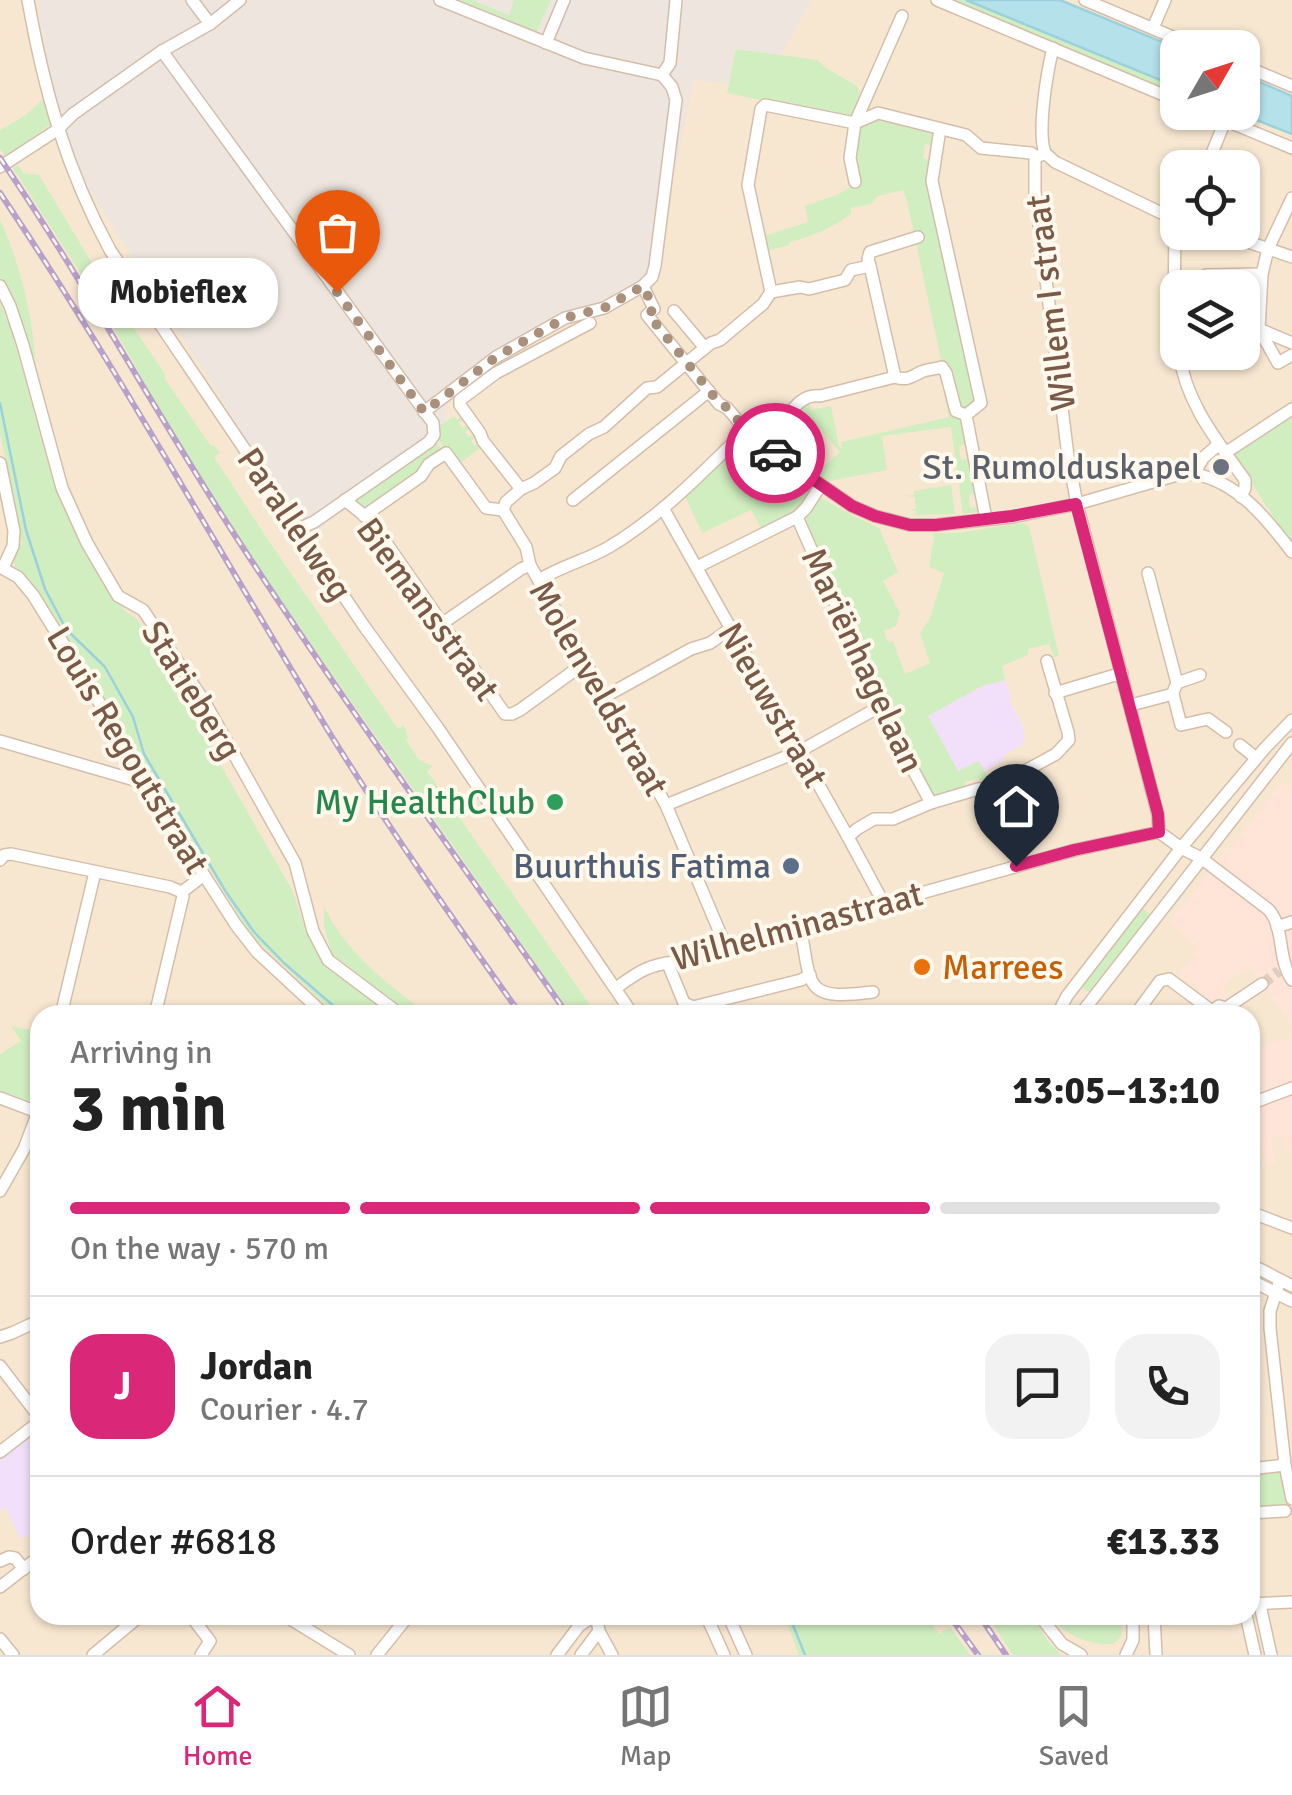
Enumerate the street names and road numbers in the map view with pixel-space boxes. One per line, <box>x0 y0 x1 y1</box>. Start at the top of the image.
street label: Willem I straat <box>1016 192 1085 414</box>
street label: Parallelweg <box>228 440 361 609</box>
street label: Biemansstraat <box>347 509 508 709</box>
street label: Mariënhagelaan <box>792 541 933 779</box>
street label: Molenveldstraat <box>520 573 678 804</box>
street label: Statieberg <box>132 613 251 768</box>
street label: Nieuwstraat <box>708 615 837 795</box>
street label: Louis Regoutstraat <box>37 619 218 882</box>
street label: Wilhelminastraat <box>667 872 927 981</box>

